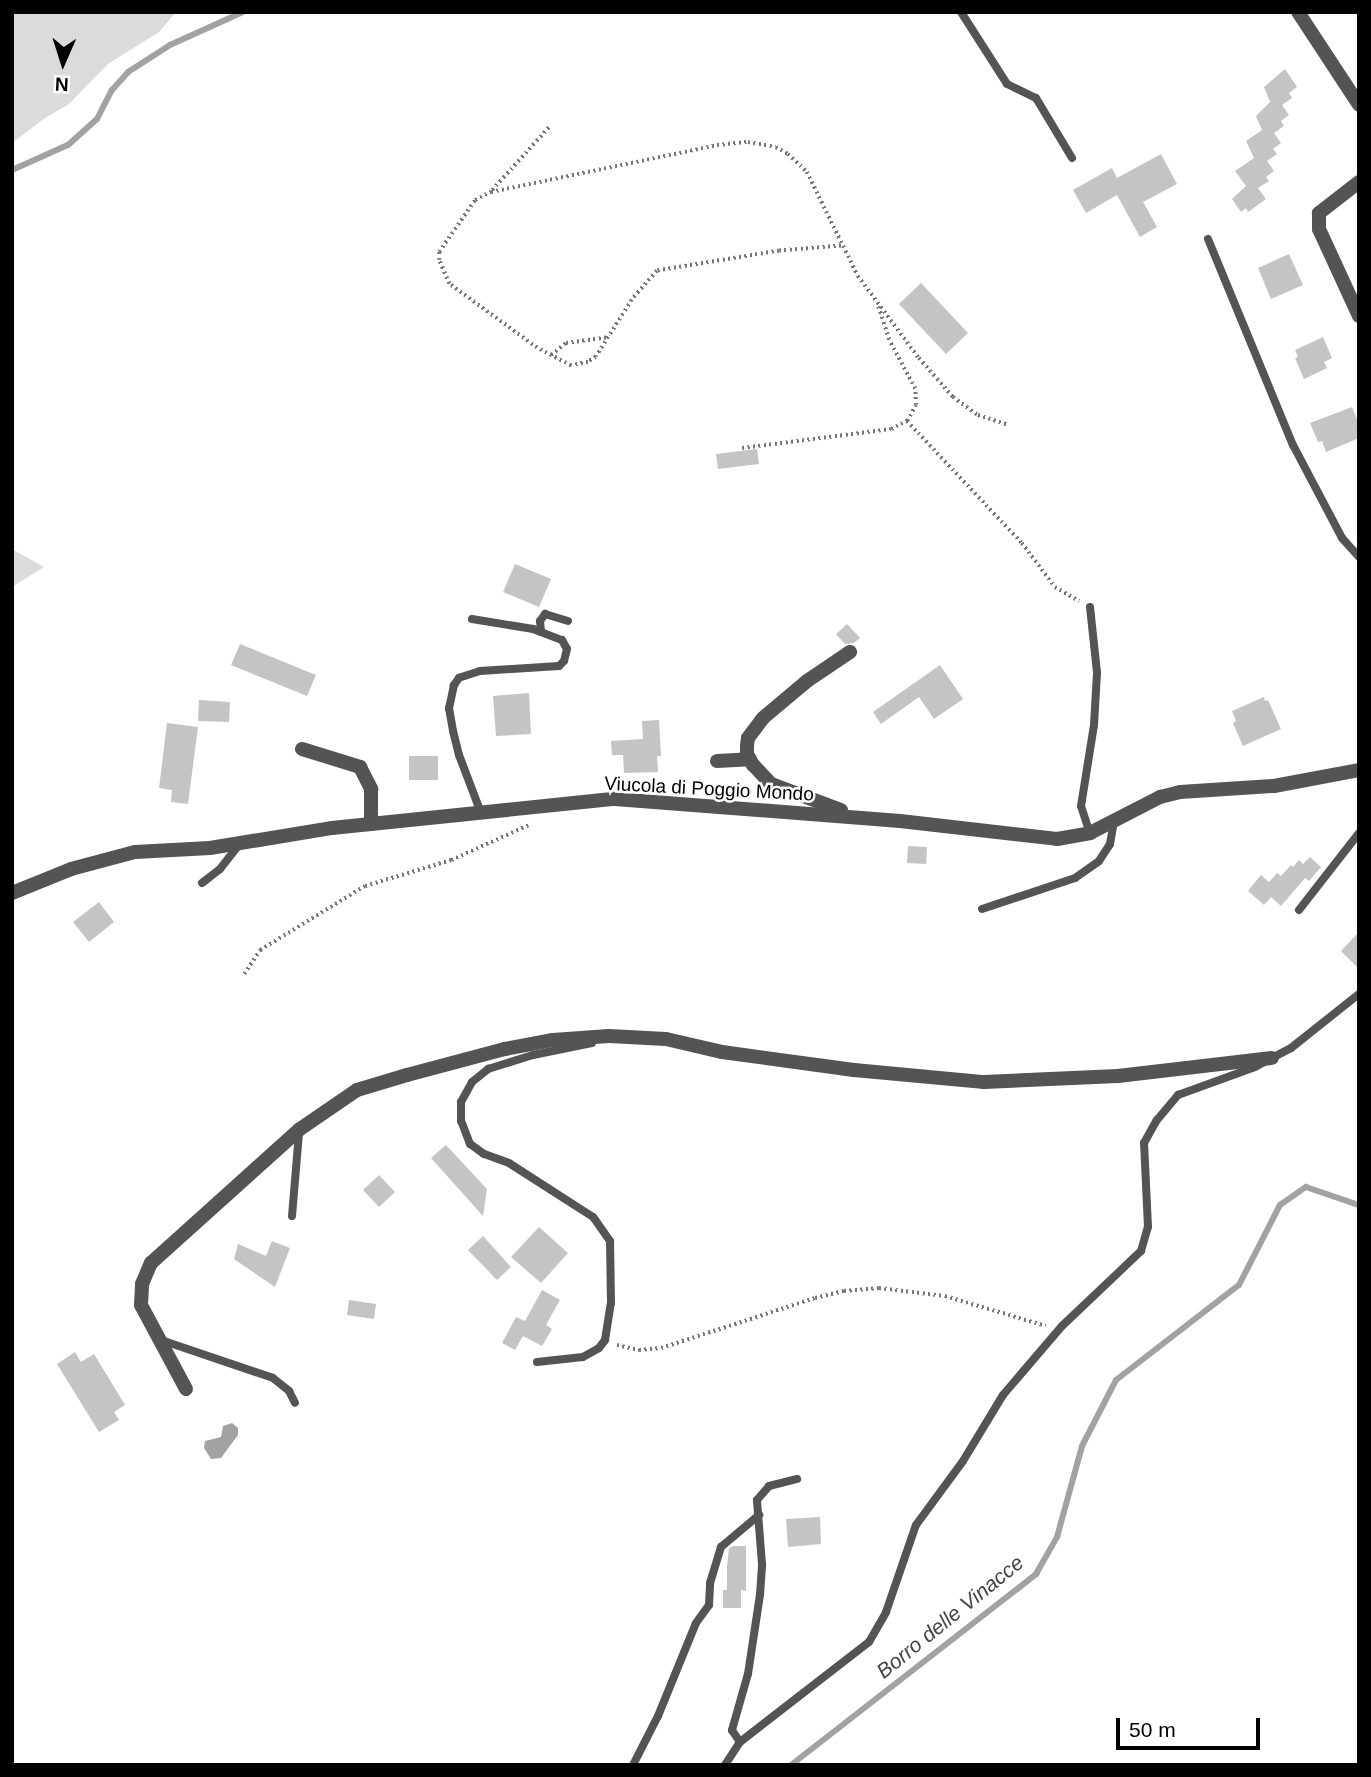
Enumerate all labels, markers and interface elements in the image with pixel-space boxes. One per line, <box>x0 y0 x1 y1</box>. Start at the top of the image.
north arrow <box>28 28 98 98</box>
text: N <box>54 74 69 95</box>
street label: Viucola di Poggio Mondo <box>604 772 814 806</box>
water label: Borro delle Vinacce <box>871 1550 1029 1684</box>
scale bar <box>1119 1704 1262 1748</box>
text: 50 m <box>1129 1718 1176 1741</box>

